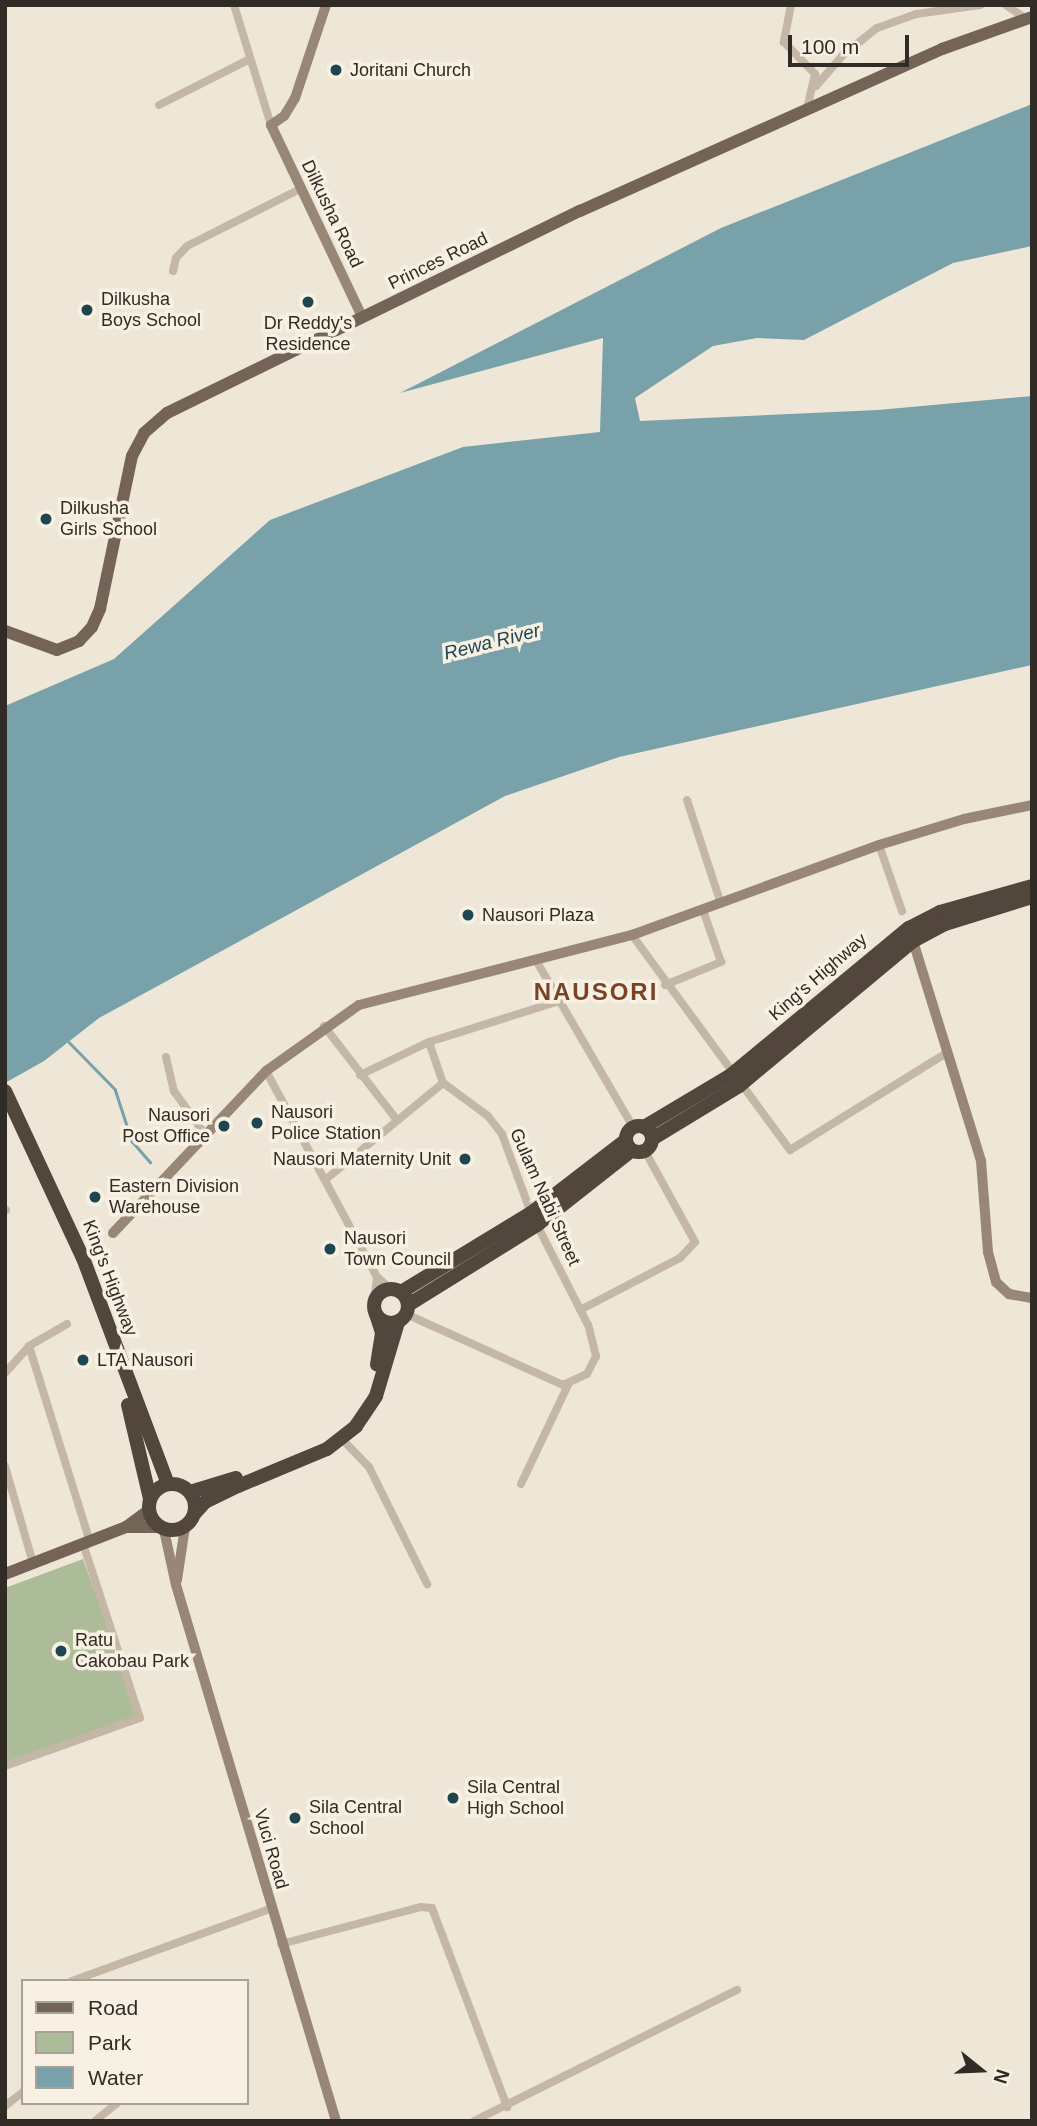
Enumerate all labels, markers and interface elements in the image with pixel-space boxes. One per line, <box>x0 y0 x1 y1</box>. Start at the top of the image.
scale bar <box>792 21 913 65</box>
text: 100 m <box>801 35 859 58</box>
place label: Joritani Church <box>350 59 471 81</box>
marker: Joritani Church <box>328 62 344 78</box>
street label: Dilkusha Road <box>297 157 367 271</box>
street label: Princes Road <box>385 228 491 294</box>
place label: Dilkusha Boys School <box>101 289 201 332</box>
marker: Dr Reddy's Residence <box>300 294 316 310</box>
marker: Dilkusha Boys School <box>79 302 95 318</box>
place label: Dr Reddy's Residence <box>264 313 352 356</box>
place label: Dilkusha Girls School <box>60 498 157 540</box>
marker: Dilkusha Girls School <box>38 511 54 527</box>
water label: Rewa River <box>442 619 542 665</box>
place label: Nausori Plaza <box>482 904 594 926</box>
marker: Nausori Plaza <box>460 907 476 923</box>
street label: King's Highway <box>765 929 871 1025</box>
district label: NAUSORI <box>535 978 657 1006</box>
place label: Nausori Police Station <box>271 1102 381 1144</box>
place label: Nausori Post Office <box>122 1105 210 1148</box>
marker: Nausori Police Station <box>249 1115 265 1131</box>
marker: Nausori Post Office <box>216 1118 232 1134</box>
street label: Gulam Nabi Street <box>505 1125 585 1269</box>
place label: Nausori Maternity Unit <box>273 1148 451 1170</box>
marker: Nausori Maternity Unit <box>457 1151 473 1167</box>
place label: Eastern Division Warehouse <box>109 1176 239 1218</box>
marker: Eastern Division Warehouse <box>87 1189 103 1205</box>
street label: King's Highway <box>78 1217 142 1339</box>
place label: Nausori Town Council <box>344 1228 451 1270</box>
marker: Nausori Town Council <box>322 1241 338 1257</box>
place label: LTA Nausori <box>97 1349 194 1371</box>
marker: LTA Nausori <box>75 1352 91 1368</box>
place label: Ratu Cakobau Park <box>75 1630 189 1672</box>
marker: Ratu Cakobau Park <box>53 1643 69 1659</box>
place label: Sila Central High School <box>467 1777 564 1820</box>
marker: Sila Central High School <box>445 1790 461 1806</box>
place label: Sila Central School <box>309 1797 402 1840</box>
street label: Vuci Road <box>249 1806 293 1892</box>
marker: Sila Central School <box>287 1810 303 1826</box>
legend <box>21 1979 248 2105</box>
text: Road <box>88 1996 138 2019</box>
text: Park <box>88 2031 131 2054</box>
north arrow <box>946 2035 1016 2105</box>
text: Water <box>88 2066 143 2089</box>
text: N <box>989 2067 1014 2086</box>

